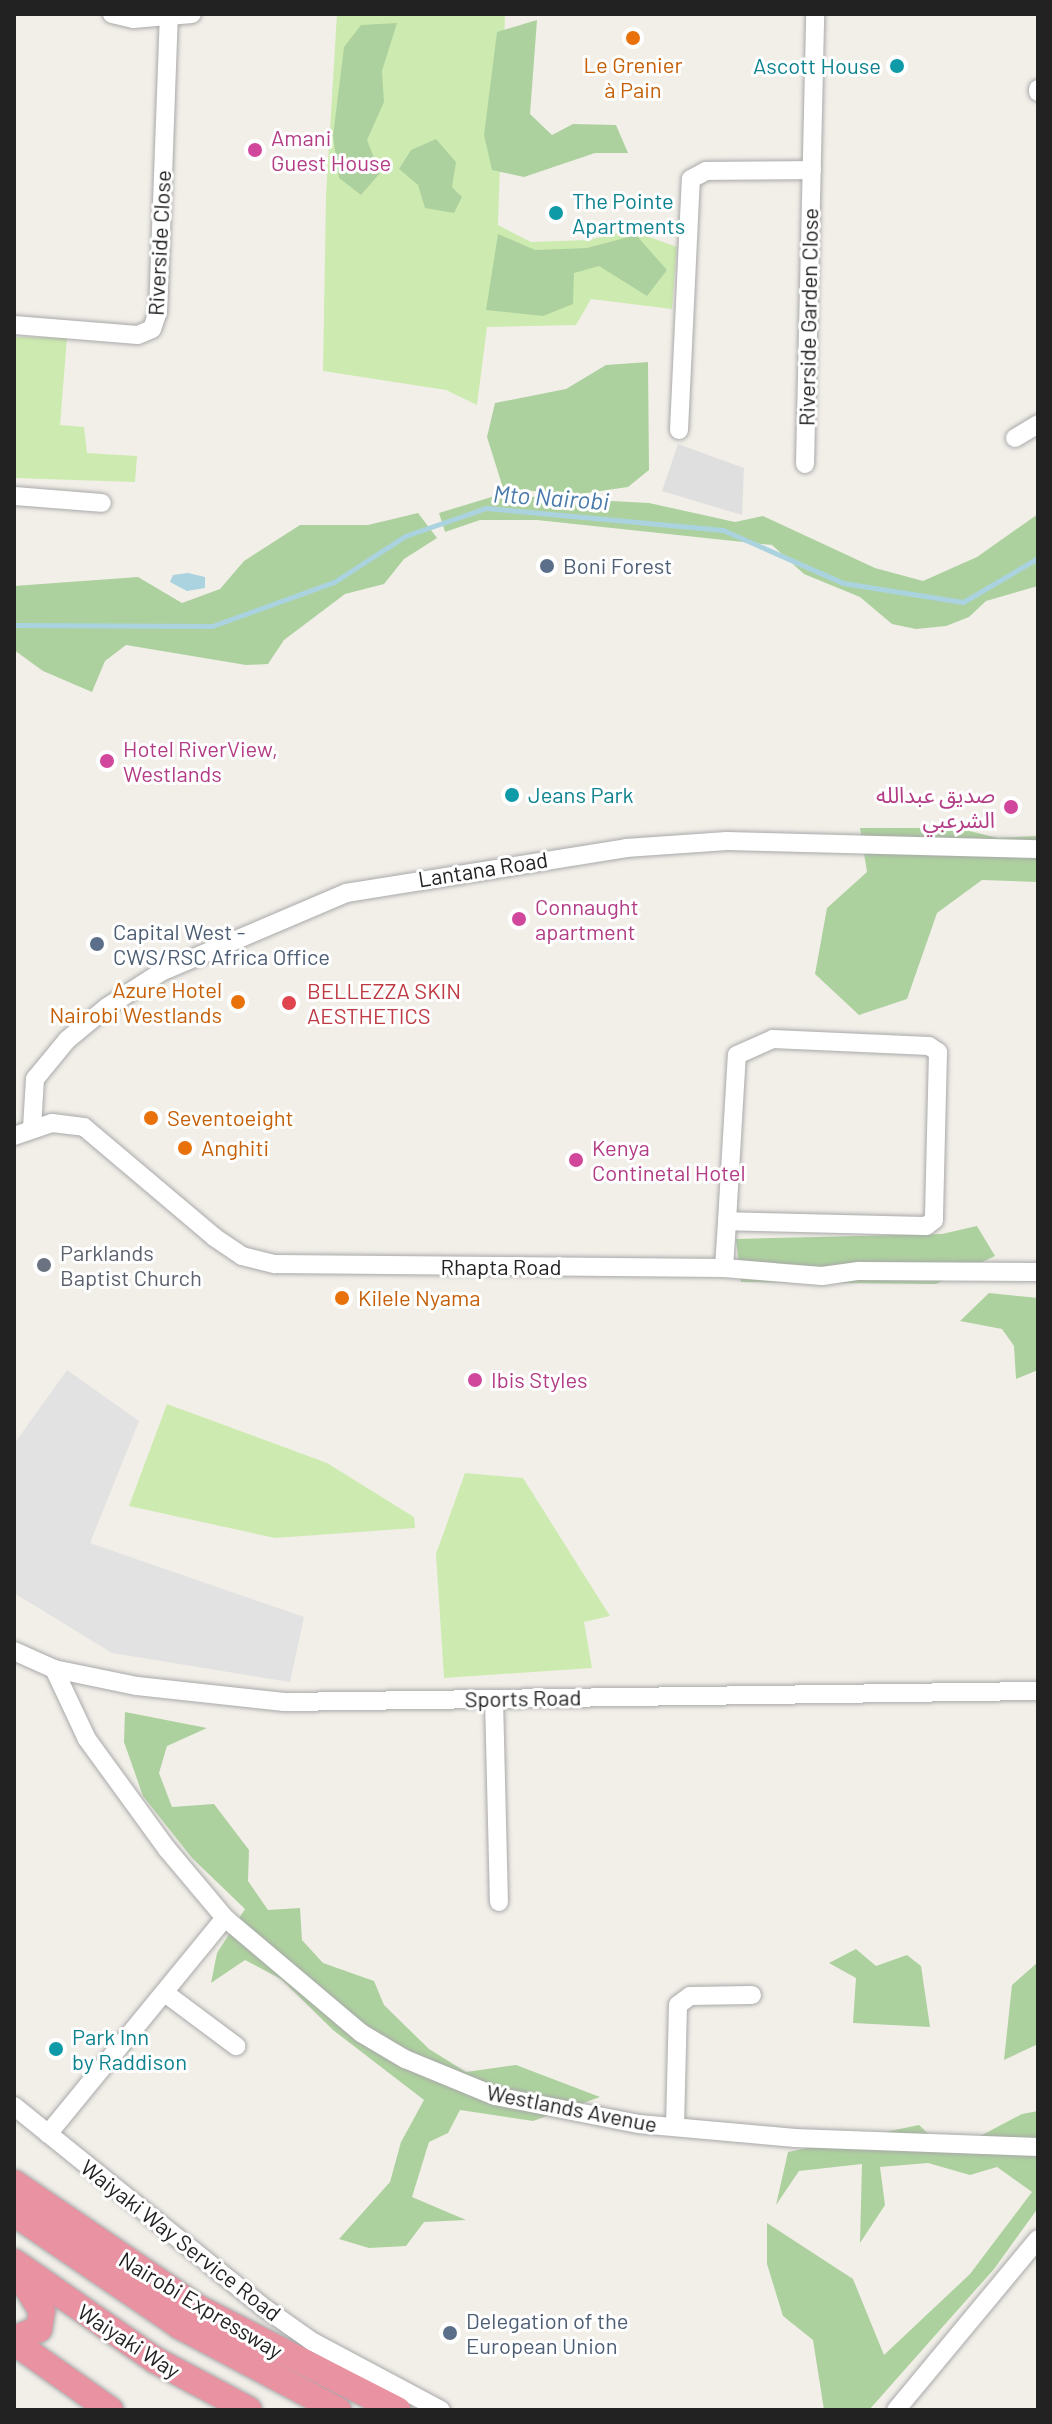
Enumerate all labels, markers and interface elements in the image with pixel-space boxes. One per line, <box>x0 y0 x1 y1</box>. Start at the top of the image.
marker: Le Grenier à Pain <box>624 29 642 47</box>
place label: Le Grenier à Pain <box>584 51 682 102</box>
place label: Ascott House <box>753 53 881 79</box>
marker: Ascott House <box>888 57 906 75</box>
place label: Amani Guest House <box>271 124 391 176</box>
marker: Amani Guest House <box>246 141 264 159</box>
street label: Riverside Close <box>142 169 176 317</box>
place label: The Pointe Apartments <box>572 187 685 238</box>
marker: The Pointe Apartments <box>547 204 565 222</box>
street label: Riverside Garden Close <box>793 208 823 426</box>
water label: Mto Nairobi <box>492 479 610 515</box>
place label: Boni Forest <box>563 553 672 579</box>
marker: Boni Forest <box>538 557 556 575</box>
place label: Hotel RiverView, Westlands <box>123 735 278 786</box>
marker: Hotel RiverView, Westlands <box>98 752 116 770</box>
place label: صديق عبدالله الشرعبي <box>876 781 995 832</box>
place label: Jeans Park <box>528 782 634 808</box>
marker: Jeans Park <box>503 786 521 804</box>
marker: صديق عبدالله الشرعبي <box>1002 798 1020 816</box>
street label: Lantana Road <box>416 846 550 892</box>
place label: Connaught apartment <box>535 893 639 944</box>
marker: Connaught apartment <box>510 910 528 928</box>
place label: Capital West - CWS/RSC Africa Office <box>113 918 330 970</box>
marker: Capital West - CWS/RSC Africa Office <box>88 935 106 953</box>
place label: Azure Hotel Nairobi Westlands <box>49 976 222 1028</box>
place label: BELLEZZA SKIN AESTHETICS <box>307 977 461 1028</box>
marker: BELLEZZA SKIN AESTHETICS <box>278 992 300 1014</box>
marker: Azure Hotel Nairobi Westlands <box>229 993 247 1011</box>
place label: Seventoeight <box>167 1105 294 1131</box>
marker: Seventoeight <box>142 1109 160 1127</box>
place label: Kenya Continetal Hotel <box>592 1134 745 1186</box>
place label: Anghiti <box>201 1135 269 1161</box>
marker: Anghiti <box>176 1139 194 1157</box>
marker: Kenya Continetal Hotel <box>567 1151 585 1169</box>
place label: Parklands Baptist Church <box>60 1239 202 1290</box>
street label: Rhapta Road <box>441 1254 561 1280</box>
marker: Parklands Baptist Church <box>35 1256 53 1274</box>
place label: Kilele Nyama <box>358 1285 480 1311</box>
marker: Kilele Nyama <box>333 1289 351 1307</box>
place label: Ibis Styles <box>491 1367 587 1393</box>
marker: Ibis Styles <box>466 1371 484 1389</box>
street label: Sports Road <box>464 1684 582 1712</box>
place label: Park Inn by Raddison <box>72 2023 187 2074</box>
marker: Park Inn by Raddison <box>47 2040 65 2058</box>
street label: Westlands Avenue <box>484 2079 660 2137</box>
street label: Waiyaki Way Service Road <box>76 2154 286 2326</box>
street label: Nairobi Expressway <box>114 2246 288 2364</box>
street label: Waiyaki Way <box>73 2298 185 2384</box>
place label: Delegation of the European Union <box>466 2307 628 2358</box>
marker: Delegation of the European Union <box>441 2324 459 2342</box>

